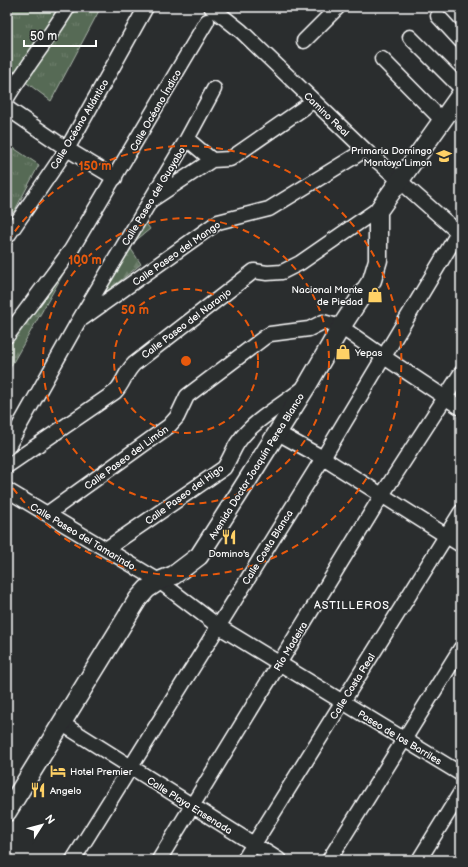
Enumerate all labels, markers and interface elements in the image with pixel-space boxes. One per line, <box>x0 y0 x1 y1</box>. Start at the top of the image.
scale bar <box>24 22 96 48</box>
text: 50 m <box>30 29 57 44</box>
street label: Calle Océano Índico <box>128 67 184 153</box>
street label: Calle Océano Atlántico <box>48 77 112 172</box>
street label: Camino Real <box>301 90 351 139</box>
street label: Calle Paseo del Guayabo <box>120 145 188 248</box>
place label: Primaria Domingo Montoya Limon <box>351 145 432 169</box>
school or university icon: Primaria Domingo Montoya Limon <box>435 147 453 165</box>
text: 150 m <box>79 159 111 174</box>
street label: Calle Paseo del Mango <box>130 219 223 289</box>
text: 100 m <box>68 253 102 268</box>
place label: Nacional Monte de Piedad <box>292 284 363 308</box>
street label: Calle Paseo del Naranjo <box>139 286 234 361</box>
shop icon: Nacional Monte de Piedad <box>366 286 384 304</box>
text: 50 m <box>121 303 149 318</box>
shop icon: Yepas <box>334 343 352 361</box>
place label: Yepas <box>354 347 382 359</box>
centre of rings <box>179 354 193 368</box>
street label: Avenida Doctor Joaquín Perea Blanco <box>207 391 307 542</box>
street label: Calle Paseo del Limón <box>82 423 171 492</box>
street label: Calle Paseo del Higo <box>143 462 227 527</box>
street label: Calle Paseo del Tamarindo <box>28 501 137 573</box>
street label: Calle Costa Blanca <box>240 508 296 587</box>
restaurant icon: Domino's <box>220 528 238 546</box>
place label: Domino's <box>208 548 250 560</box>
district label: ASTILLEROS <box>314 599 390 612</box>
street label: Río Madeira <box>271 619 310 673</box>
street label: Calle Costa Real <box>328 651 378 722</box>
street label: Paseo de los Barriles <box>355 708 444 768</box>
hotel icon: Hotel Premier <box>49 762 67 780</box>
place label: Hotel Premier <box>70 766 133 778</box>
street label: Calle Playa Ensenada <box>145 775 235 837</box>
restaurant icon: Angelo <box>29 781 47 799</box>
place label: Angelo <box>50 785 82 797</box>
north arrow <box>22 805 62 845</box>
text: N <box>42 812 57 827</box>

